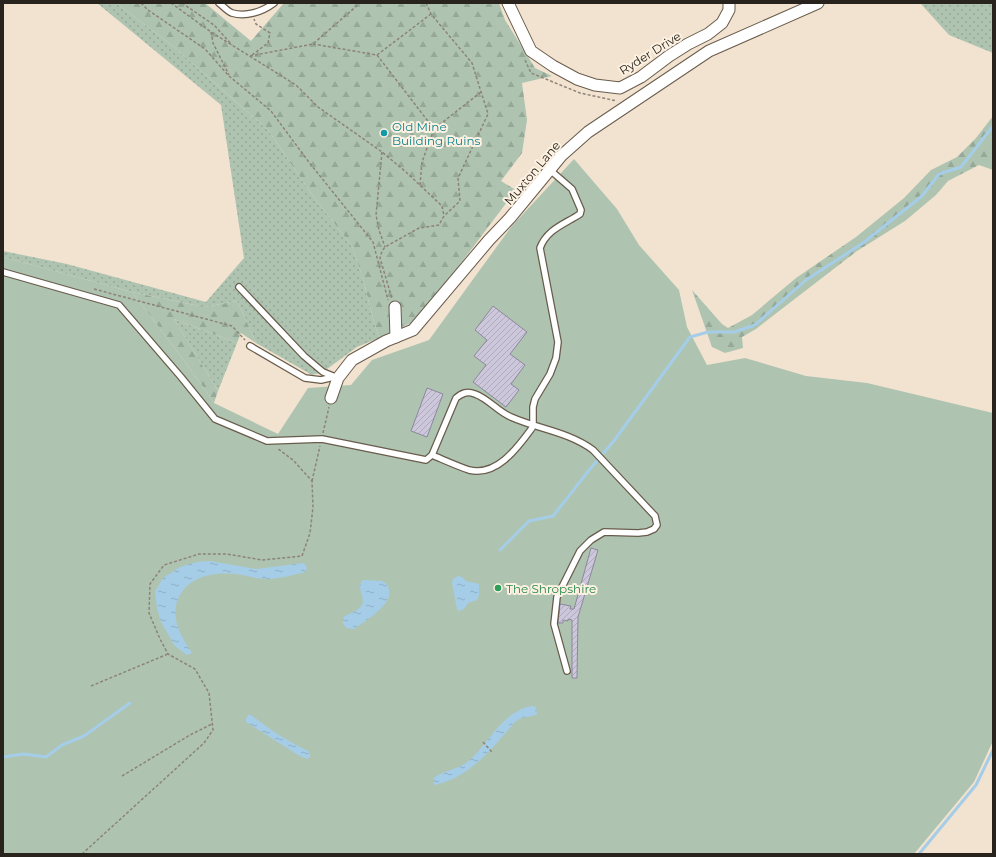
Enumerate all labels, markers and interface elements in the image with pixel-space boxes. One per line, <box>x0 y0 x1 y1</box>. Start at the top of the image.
street label: Ryder Drive <box>616 28 684 78</box>
place label: Old Mine Building Ruins <box>392 119 480 148</box>
marker: Old Mine Building Ruins <box>379 128 389 138</box>
street label: Muxton Lane <box>501 138 563 208</box>
place label: The Shropshire <box>506 581 596 596</box>
marker: The Shropshire <box>493 583 503 593</box>

